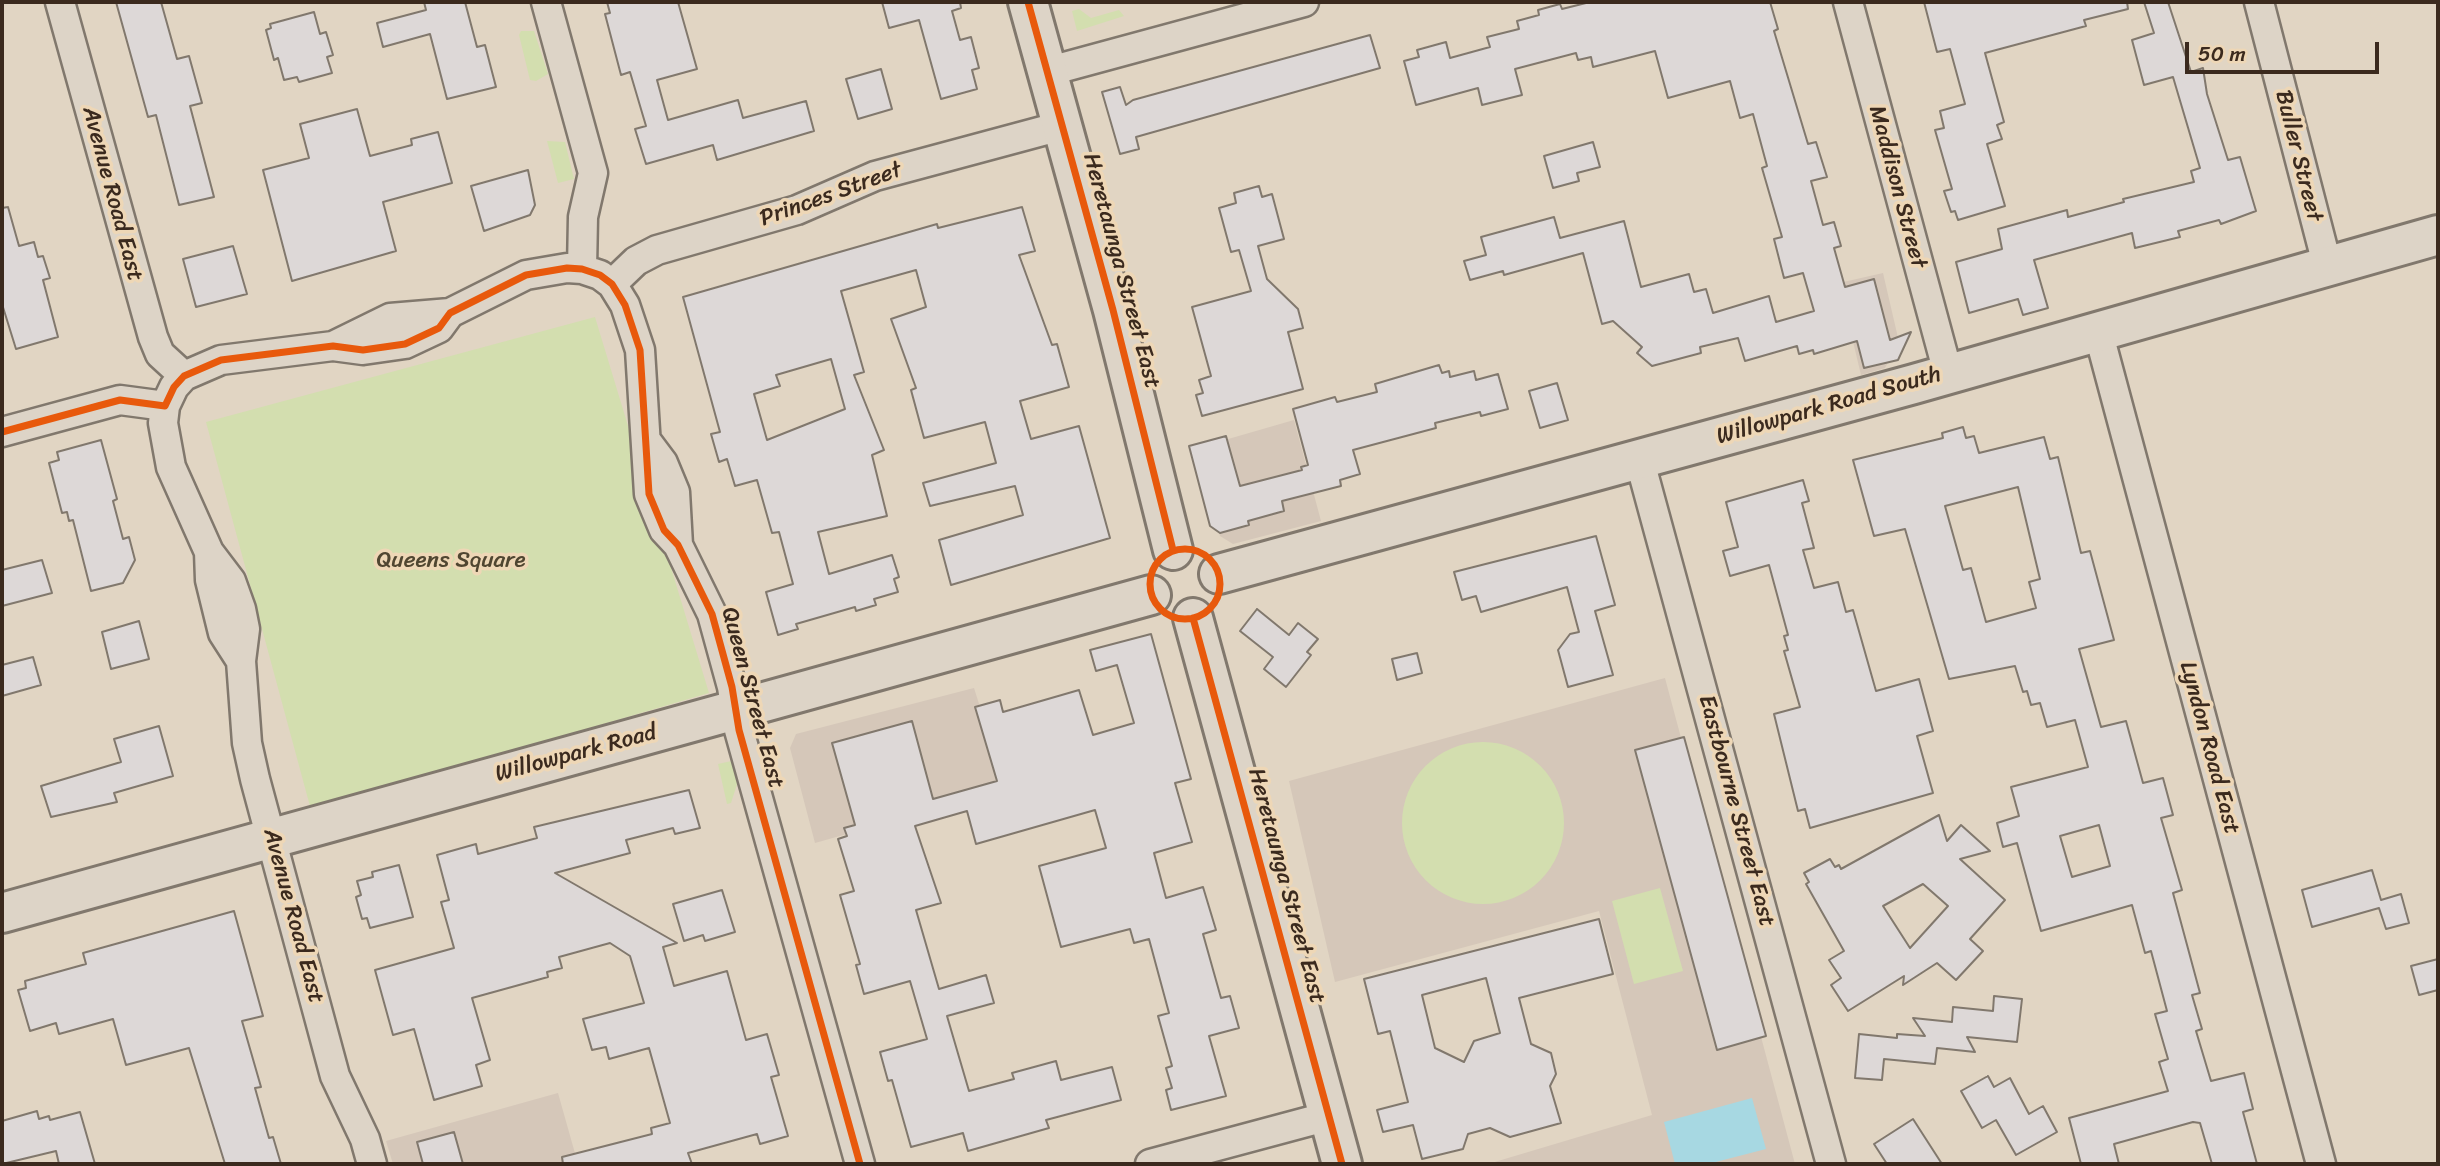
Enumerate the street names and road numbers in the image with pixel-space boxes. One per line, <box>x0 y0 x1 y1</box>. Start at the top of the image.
street label: Buller Street <box>2268 88 2328 224</box>
street label: Maddison Street <box>1862 103 1932 271</box>
street label: Avenue Road East <box>75 104 149 284</box>
street label: Heretaunga Street East <box>1076 150 1166 392</box>
street label: Princes Street <box>756 157 906 233</box>
street label: Willowpark Road South <box>1714 361 1944 451</box>
street label: Queen Street East <box>715 604 789 792</box>
street label: Lyndon Road East <box>2173 659 2245 837</box>
street label: Eastbourne Street East <box>1692 692 1780 930</box>
street label: Willowpark Road <box>493 719 659 789</box>
street label: Heretaunga Street East <box>1241 765 1331 1007</box>
street label: Avenue Road East <box>256 826 330 1006</box>

